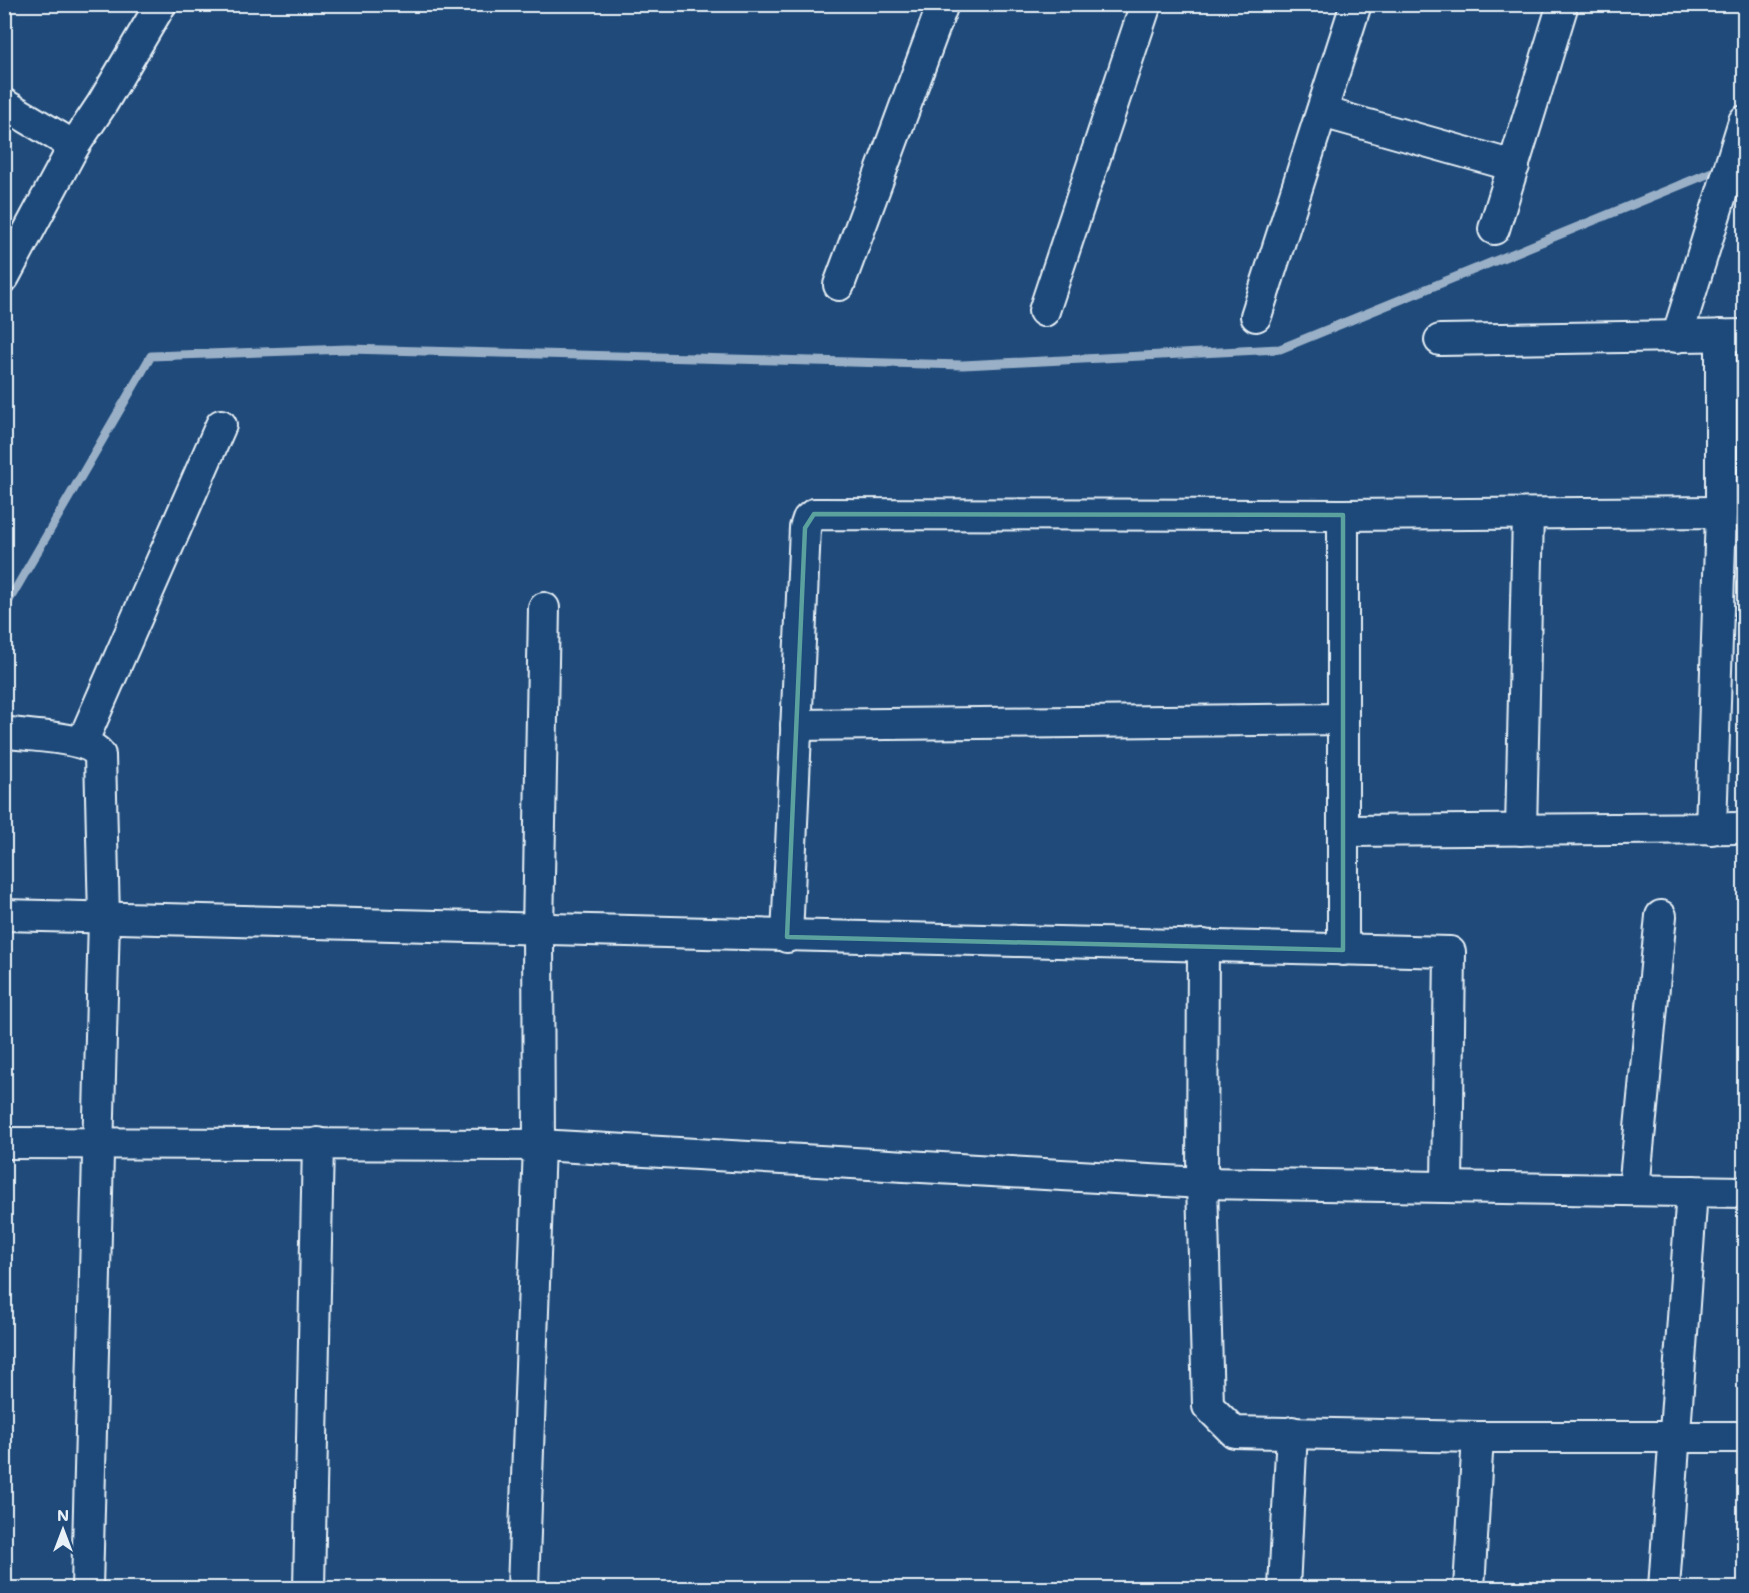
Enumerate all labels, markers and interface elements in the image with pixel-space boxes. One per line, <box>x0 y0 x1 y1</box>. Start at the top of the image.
north arrow <box>33 1500 93 1560</box>
text: N <box>57 1504 69 1525</box>

